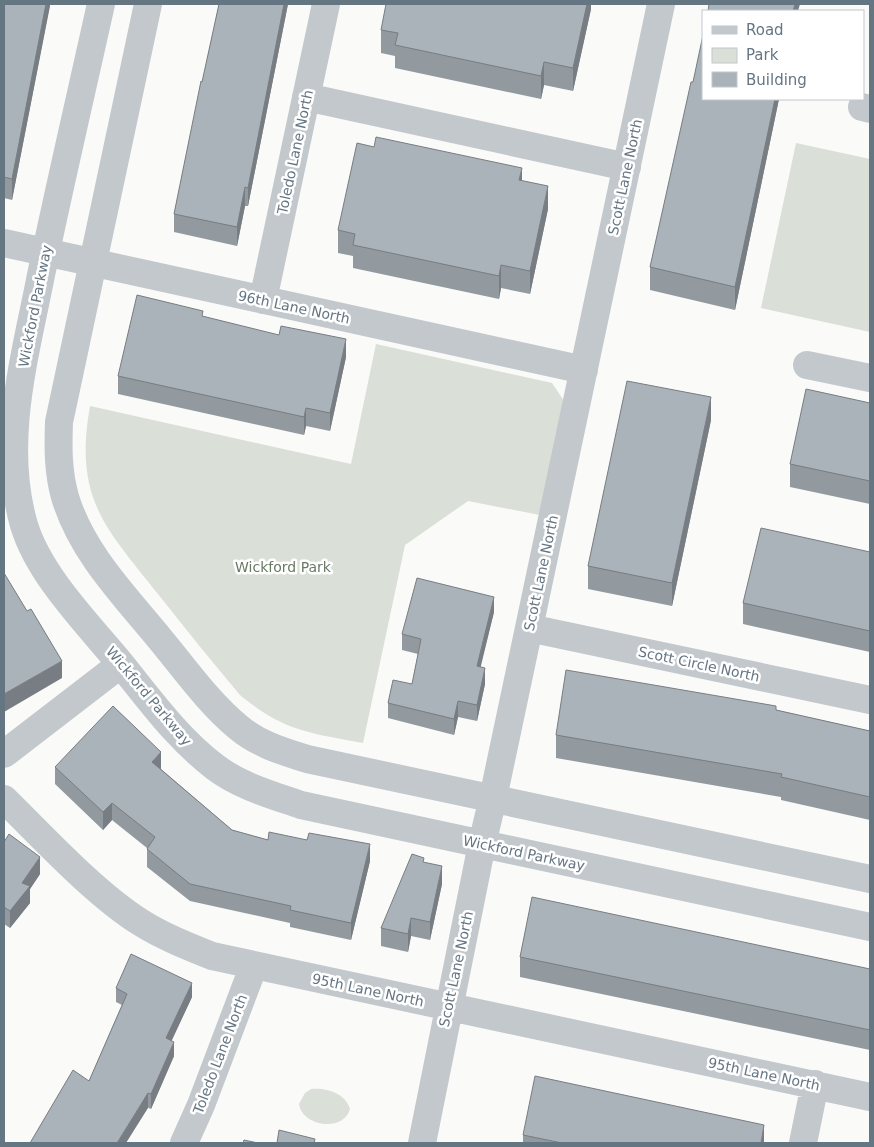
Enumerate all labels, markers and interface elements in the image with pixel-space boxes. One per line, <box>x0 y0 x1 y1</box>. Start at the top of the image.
legend <box>702 10 864 100</box>
text: Road <box>746 21 784 39</box>
text: Park <box>746 46 779 64</box>
text: Building <box>746 71 807 89</box>
street label: Toledo Lane North <box>274 88 316 217</box>
street label: Scott Lane North <box>605 118 645 236</box>
street label: Wickford Parkway <box>15 244 55 368</box>
street label: 96th Lane North <box>237 287 351 327</box>
street label: Scott Lane North <box>521 514 561 632</box>
park label: Wickford Park <box>235 559 332 575</box>
street label: Wickford Parkway <box>103 643 195 749</box>
street label: Scott Circle North <box>637 643 761 685</box>
street label: Wickford Parkway <box>462 832 586 874</box>
street label: Scott Lane North <box>436 910 476 1028</box>
street label: 95th Lane North <box>311 970 425 1010</box>
street label: Toledo Lane North <box>189 992 250 1117</box>
street label: 95th Lane North <box>707 1054 821 1094</box>

